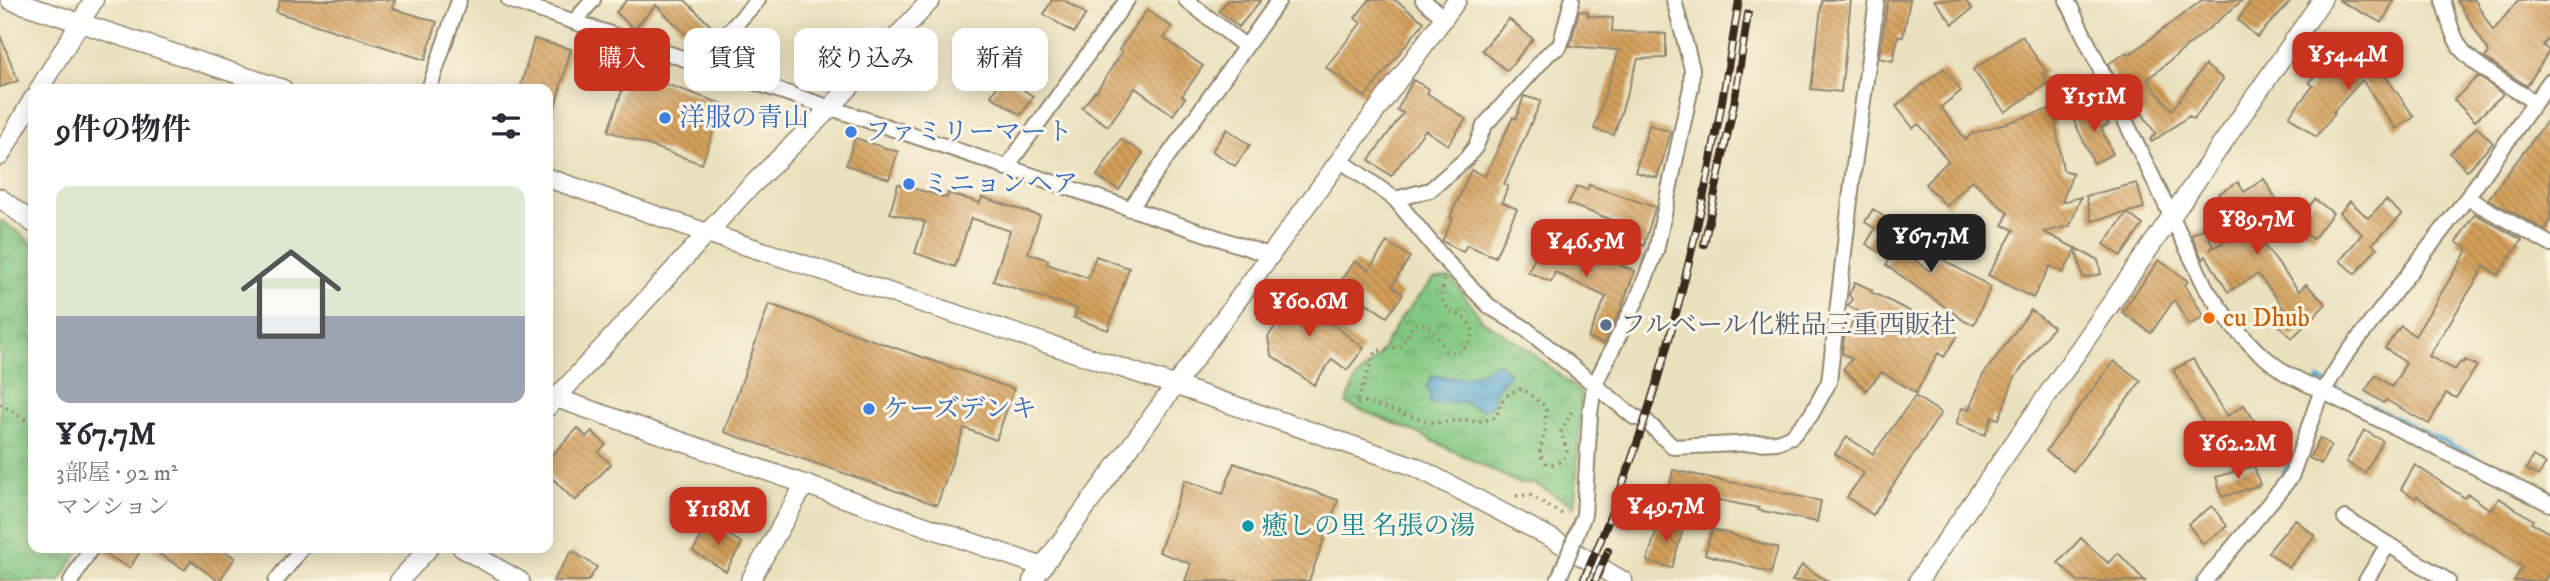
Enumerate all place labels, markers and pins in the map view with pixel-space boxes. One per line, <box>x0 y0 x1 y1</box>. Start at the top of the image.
pin: ¥54.4M <box>2291 32 2405 92</box>
pin: ¥151M <box>2045 74 2143 134</box>
place label: 洋服の青山 <box>679 102 809 135</box>
marker: 洋服の青山 <box>657 110 673 126</box>
place label: ファミリーマート <box>865 116 1072 149</box>
marker: ファミリーマート <box>843 124 859 140</box>
place label: ミニョンヘア <box>923 168 1078 201</box>
marker: ミニョンヘア <box>901 176 917 192</box>
pin: ¥89.7M <box>2200 198 2314 257</box>
pin: ¥67.7M <box>1874 215 1988 274</box>
pin: ¥46.5M <box>1529 219 1643 279</box>
pin: ¥60.6M <box>1252 280 1366 339</box>
place label: cu Dhub <box>2223 302 2310 335</box>
place label: フルベール化粧品三重西販社 <box>1620 309 1956 342</box>
marker: cu Dhub <box>2201 310 2217 326</box>
marker: フルベール化粧品三重西販社 <box>1598 317 1614 333</box>
place label: ケーズデンキ <box>883 393 1037 426</box>
marker: ケーズデンキ <box>861 401 877 417</box>
pin: ¥62.2M <box>2181 421 2295 481</box>
pin: ¥49.7M <box>1609 484 1723 544</box>
pin: ¥118M <box>669 488 767 547</box>
place label: 癒しの里 名張の湯 <box>1262 510 1476 543</box>
marker: 癒しの里 名張の湯 <box>1240 518 1256 534</box>

